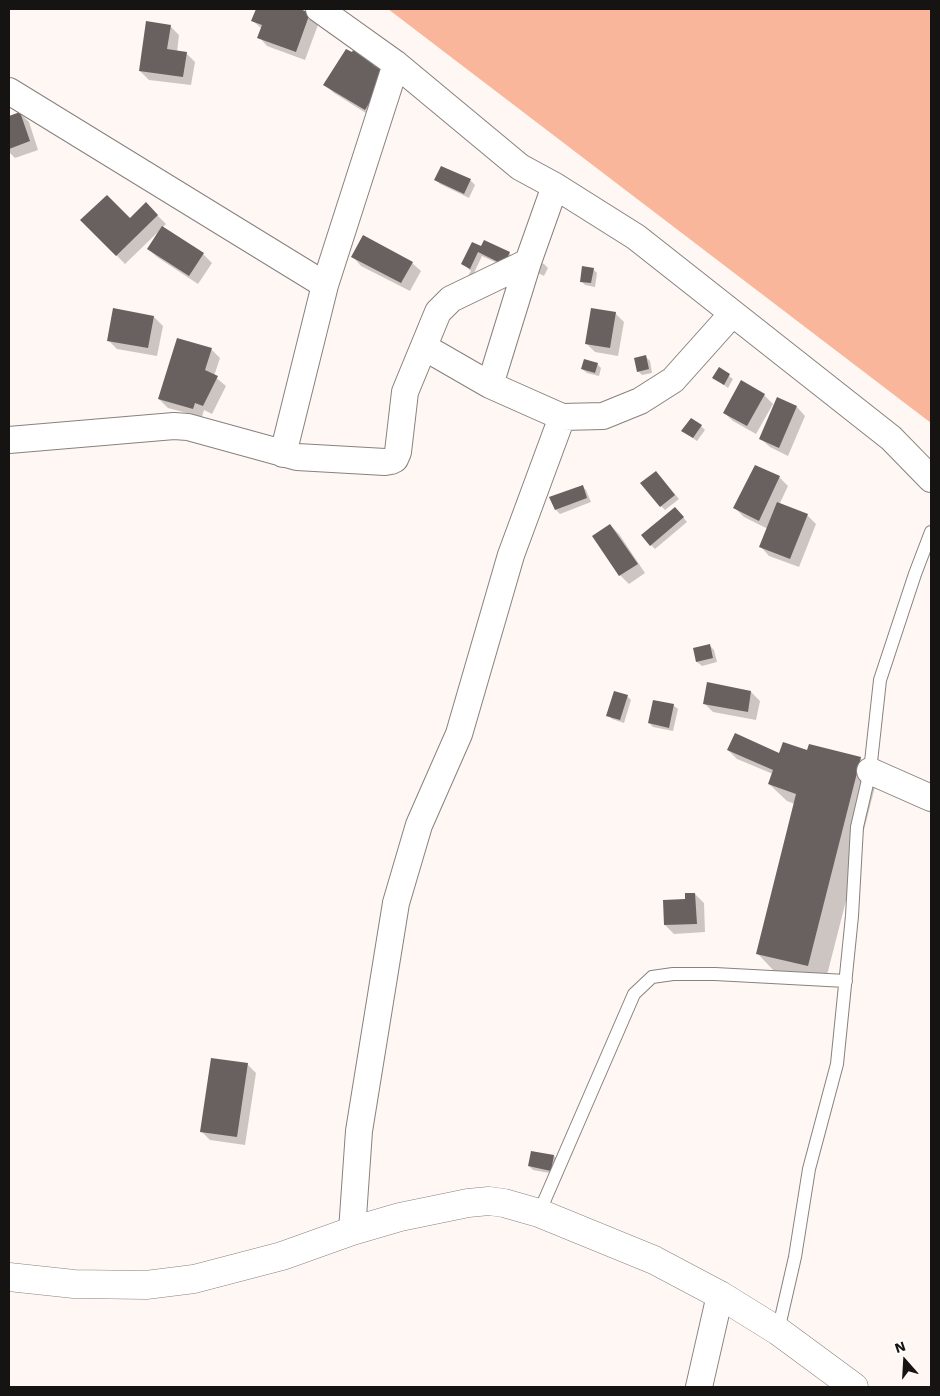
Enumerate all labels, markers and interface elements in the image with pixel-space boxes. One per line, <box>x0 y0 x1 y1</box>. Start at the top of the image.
north arrow <box>880 1336 930 1386</box>
text: N <box>893 1338 908 1356</box>

